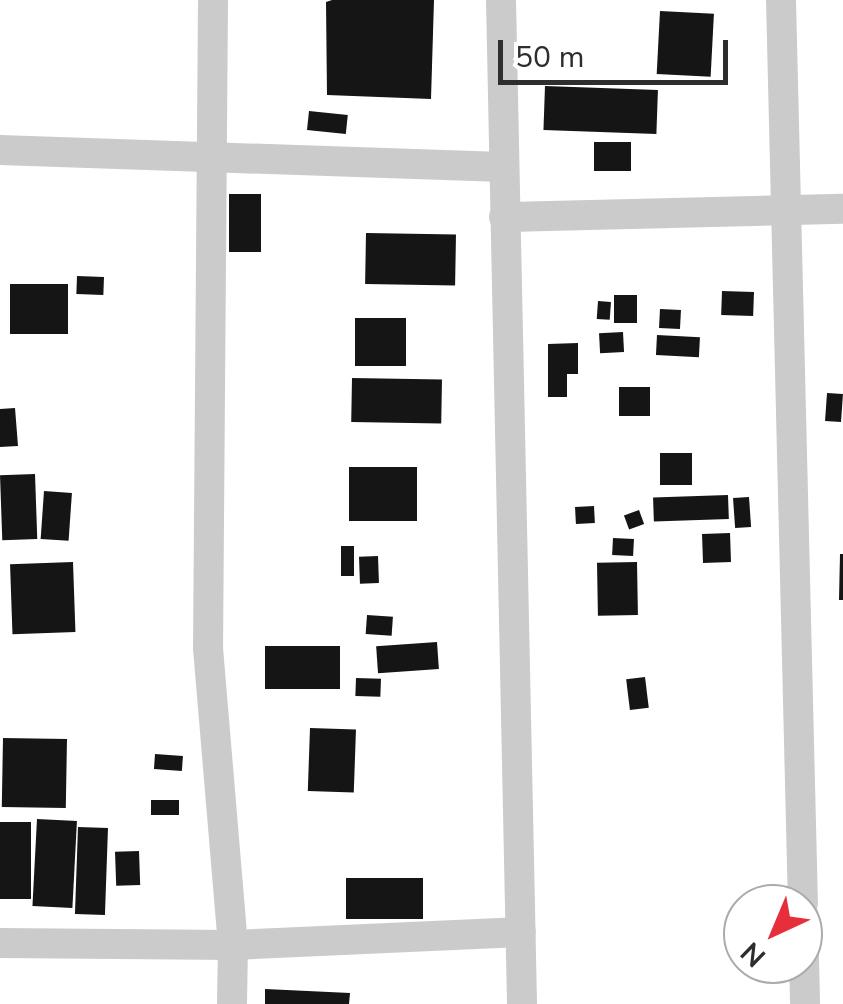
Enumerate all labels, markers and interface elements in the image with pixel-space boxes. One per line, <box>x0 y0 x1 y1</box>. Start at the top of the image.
scale bar <box>503 20 733 82</box>
text: 50 m <box>515 37 584 78</box>
north arrow <box>723 884 823 984</box>
text: N <box>733 933 774 975</box>

